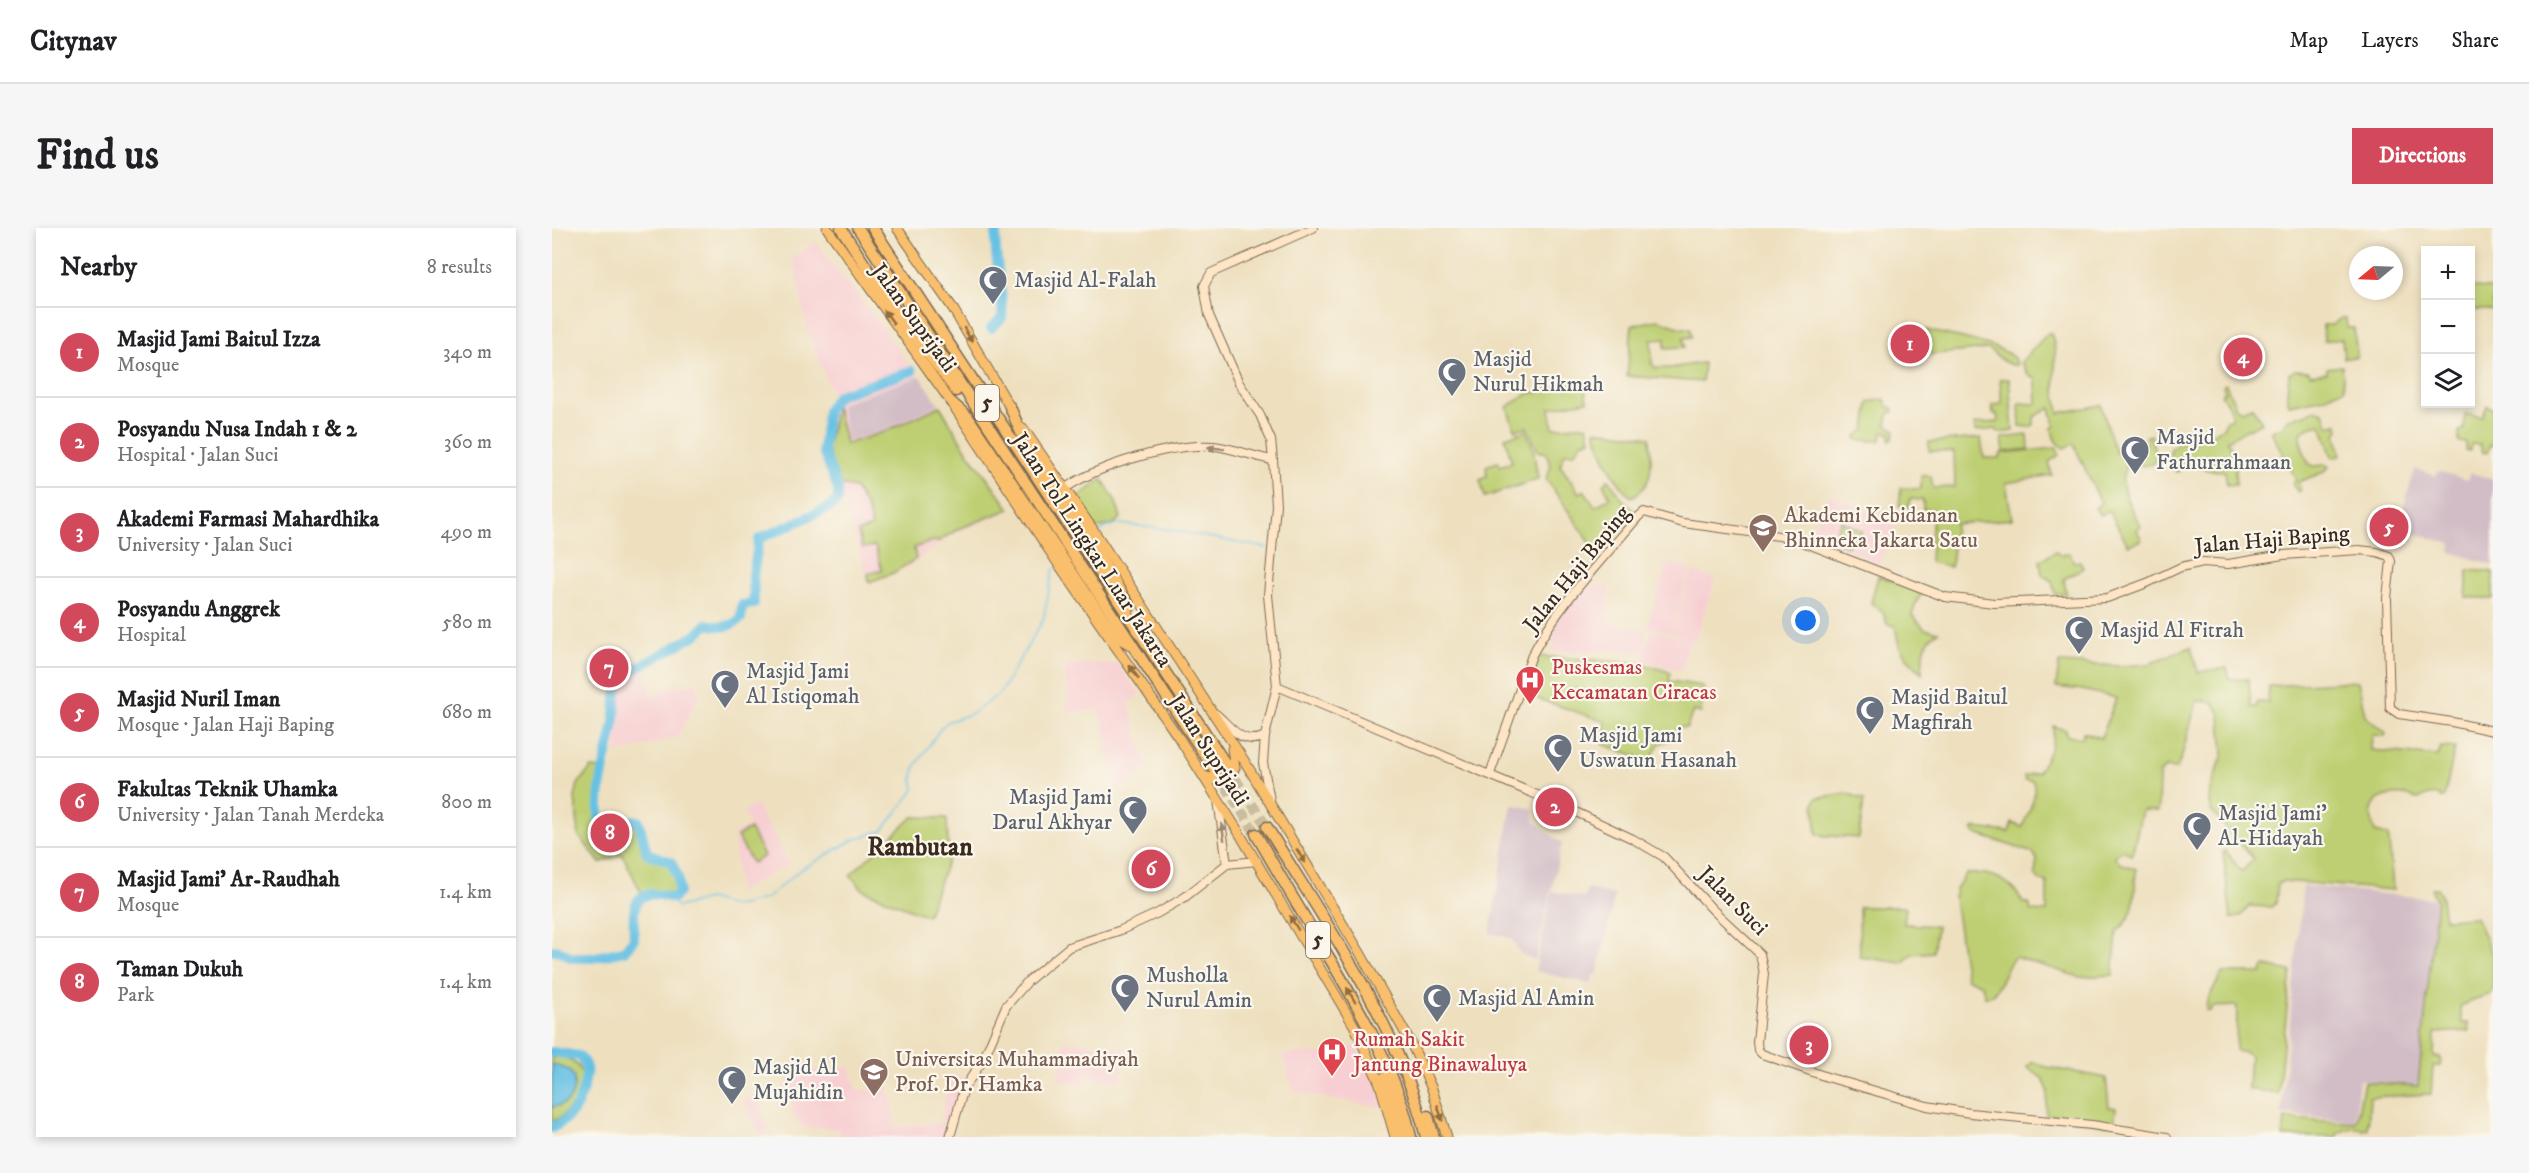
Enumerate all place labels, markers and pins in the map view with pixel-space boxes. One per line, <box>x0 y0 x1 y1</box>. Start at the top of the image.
mosque icon: Masjid Al-Falah <box>977 264 1009 306</box>
place label: Masjid Al-Falah <box>1014 267 1157 294</box>
pin: 1 <box>1890 322 1930 366</box>
pin: 4 <box>2224 334 2262 380</box>
place label: Masjid Nurul Hikmah <box>1473 346 1604 398</box>
mosque icon: Masjid Nurul Hikmah <box>1436 356 1468 398</box>
place label: Masjid Fathurrahmaan <box>2156 424 2292 476</box>
mosque icon: Masjid Fathurrahmaan <box>2119 434 2151 476</box>
place label: Akademi Kebidanan Bhinneka Jakarta Satu <box>1784 502 1978 554</box>
pin: 5 <box>2370 504 2408 550</box>
school or university icon: Akademi Kebidanan Bhinneka Jakarta Satu <box>1747 512 1779 554</box>
mosque icon: Masjid Al Fitrah <box>2063 614 2095 656</box>
place label: Masjid Al Fitrah <box>2100 617 2244 644</box>
pin: 7 <box>590 646 628 690</box>
place label: Puskesmas Kecamatan Ciracas <box>1551 654 1717 706</box>
place label: Masjid Jami Al Istiqomah <box>746 658 860 710</box>
hospital icon: Puskesmas Kecamatan Ciracas <box>1514 664 1546 706</box>
mosque icon: Masjid Jami Al Istiqomah <box>709 668 741 710</box>
place label: Masjid Baitul Magfirah <box>1891 684 2008 736</box>
mosque icon: Masjid Baitul Magfirah <box>1854 694 1886 736</box>
place label: Masjid Jami Uswatun Hasanah <box>1579 722 1737 774</box>
mosque icon: Masjid Jami Uswatun Hasanah <box>1542 732 1574 774</box>
place label: Masjid Jami Darul Akhyar <box>992 784 1113 836</box>
pin: 2 <box>1536 784 1574 830</box>
mosque icon: Masjid Jami Darul Akhyar <box>1117 794 1149 836</box>
place label: Masjid Jami' Al-Hidayah <box>2218 800 2327 852</box>
pin: 8 <box>590 810 630 856</box>
mosque icon: Masjid Jami' Al-Hidayah <box>2181 810 2213 852</box>
pin: 6 <box>1132 846 1170 892</box>
place label: Musholla Nurul Amin <box>1146 962 1253 1014</box>
mosque icon: Musholla Nurul Amin <box>1109 972 1141 1014</box>
mosque icon: Masjid Al Amin <box>1421 982 1453 1024</box>
place label: Masjid Al Amin <box>1458 985 1595 1012</box>
pin: 3 <box>1790 1022 1828 1068</box>
place label: Rumah Sakit Jantung Binawaluya <box>1351 1026 1528 1078</box>
hospital icon: Rumah Sakit Jantung Binawaluya <box>1316 1036 1348 1078</box>
place label: Universitas Muhammadiyah Prof. Dr. Hamka <box>895 1046 1139 1098</box>
place label: Masjid Al Mujahidin <box>753 1054 844 1106</box>
school or university icon: Universitas Muhammadiyah Prof. Dr. Hamka <box>858 1056 890 1098</box>
mosque icon: Masjid Al Mujahidin <box>716 1064 748 1106</box>

